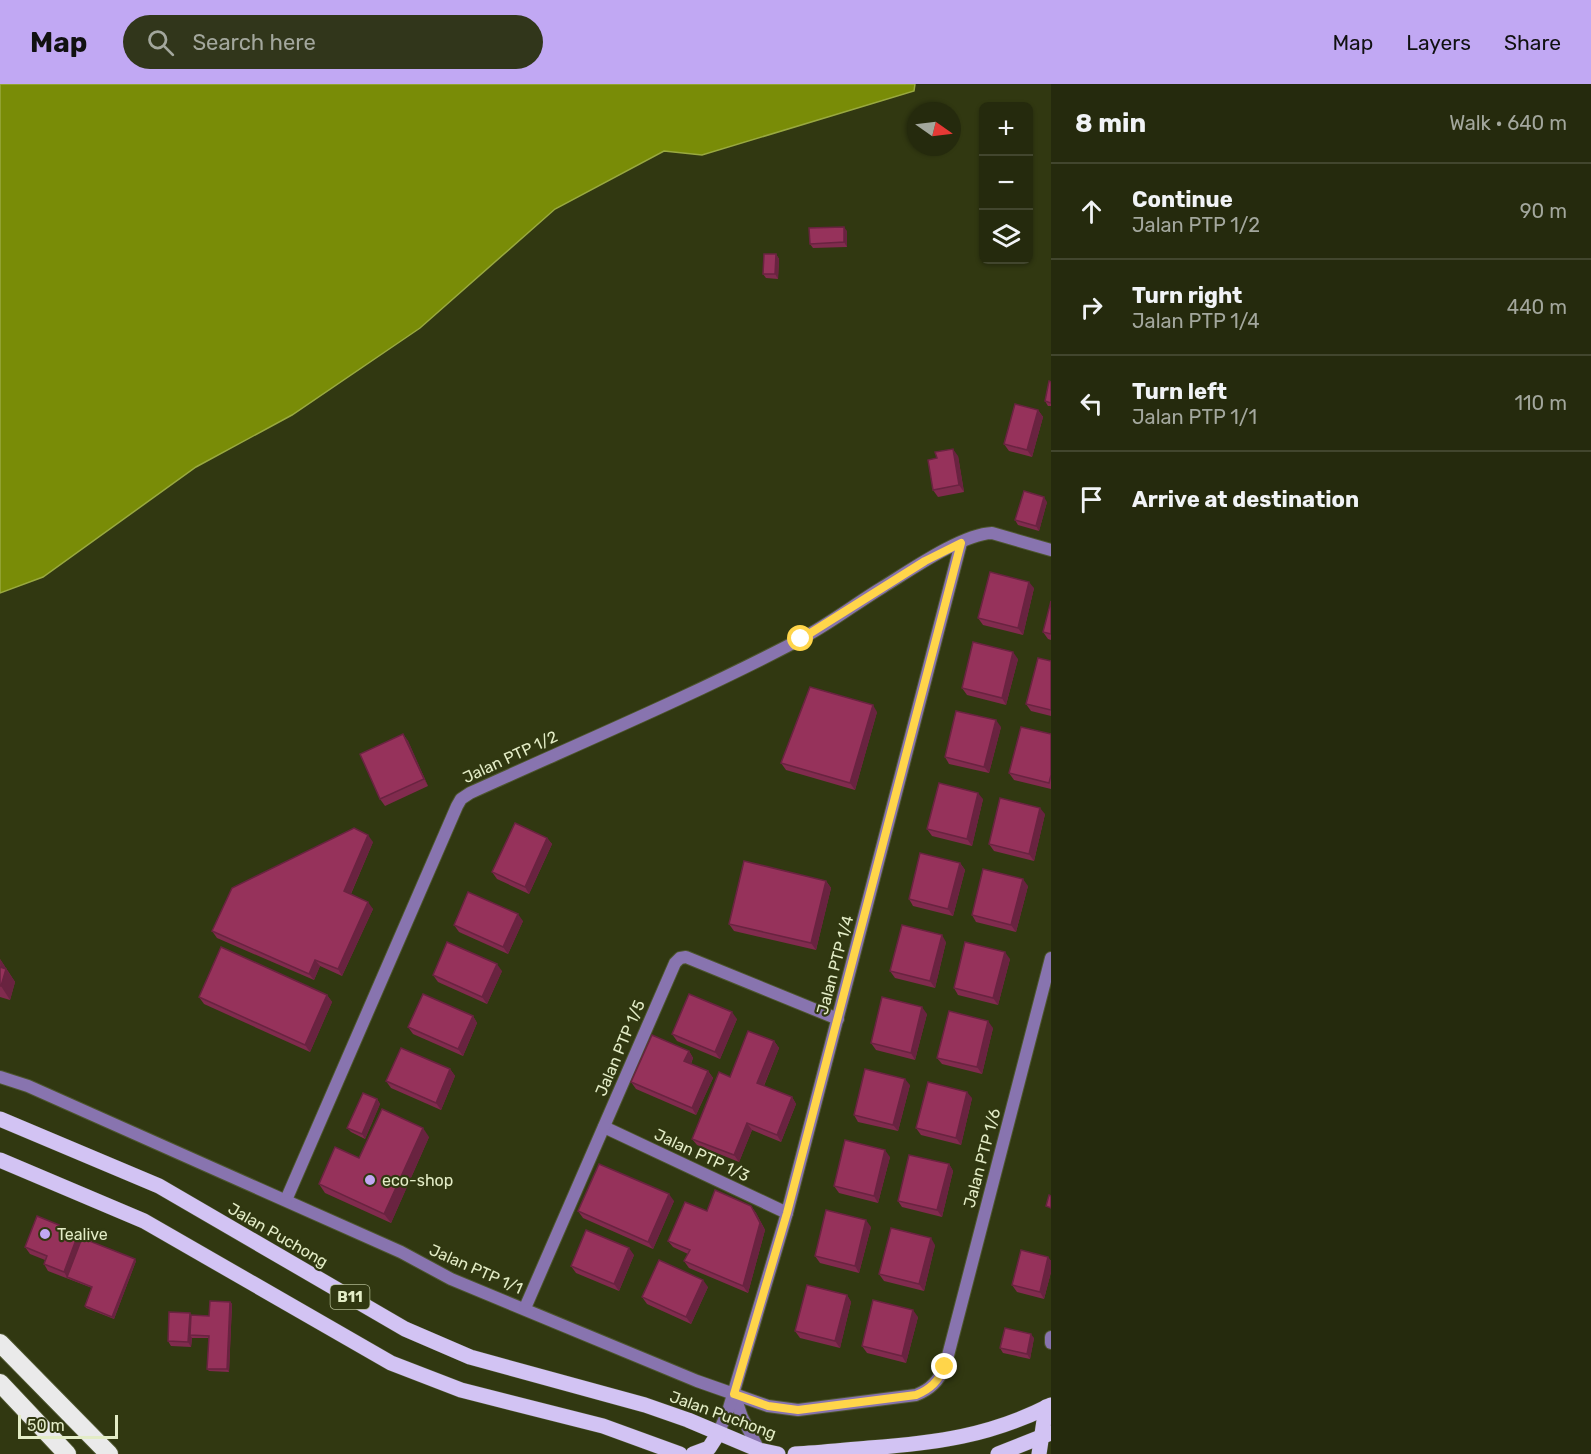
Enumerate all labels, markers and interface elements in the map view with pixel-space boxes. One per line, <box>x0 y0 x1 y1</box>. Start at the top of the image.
search box <box>123 15 543 69</box>
text: Map <box>30 26 87 59</box>
icon: search <box>144 26 177 59</box>
text: Search here <box>192 29 316 56</box>
text: Map <box>1332 30 1373 55</box>
text: Layers <box>1406 30 1471 55</box>
text: Share <box>1504 30 1561 55</box>
north arrow <box>907 102 961 156</box>
map controls <box>979 102 1033 264</box>
button: + <box>979 102 1033 156</box>
text: 8 min <box>1075 108 1146 139</box>
text: Walk · 640 m <box>1449 111 1567 135</box>
button: − <box>979 156 1033 210</box>
text: Continue <box>1132 186 1233 213</box>
icon: ahead <box>1075 195 1108 228</box>
text: 90 m <box>1520 199 1567 223</box>
button: layers <box>979 210 1033 264</box>
text: Jalan PTP 1/2 <box>1132 213 1260 237</box>
text: Turn right <box>1132 282 1242 309</box>
icon: right <box>1075 291 1108 324</box>
text: 440 m <box>1507 295 1567 319</box>
text: Jalan PTP 1/4 <box>1132 309 1260 333</box>
text: Turn left <box>1132 378 1227 405</box>
icon: left <box>1075 387 1108 420</box>
text: 110 m <box>1515 391 1567 415</box>
text: Jalan PTP 1/1 <box>1132 405 1257 429</box>
icon: arrive <box>1075 483 1108 516</box>
text: Arrive at destination <box>1132 486 1359 513</box>
route start <box>787 625 813 651</box>
street label: Jalan PTP 1/2 <box>460 727 560 787</box>
street label: Jalan PTP 1/4 <box>813 913 857 1017</box>
street label: Jalan PTP 1/5 <box>591 997 649 1099</box>
street label: Jalan PTP 1/6 <box>960 1106 1004 1210</box>
street label: Jalan PTP 1/3 <box>651 1125 753 1185</box>
place label: eco-shop <box>382 1171 453 1190</box>
marker: eco-shop <box>363 1173 377 1187</box>
street label: Jalan Puchong <box>225 1199 331 1271</box>
place label: Tealive <box>57 1225 108 1244</box>
marker: Tealive <box>38 1227 52 1241</box>
street label: Jalan PTP 1/1 <box>426 1240 526 1298</box>
road number: B11 <box>330 1285 370 1309</box>
route end <box>931 1353 957 1379</box>
street label: Jalan Puchong <box>667 1387 779 1443</box>
scale bar <box>18 1412 118 1440</box>
text: 50 m <box>27 1416 65 1435</box>

